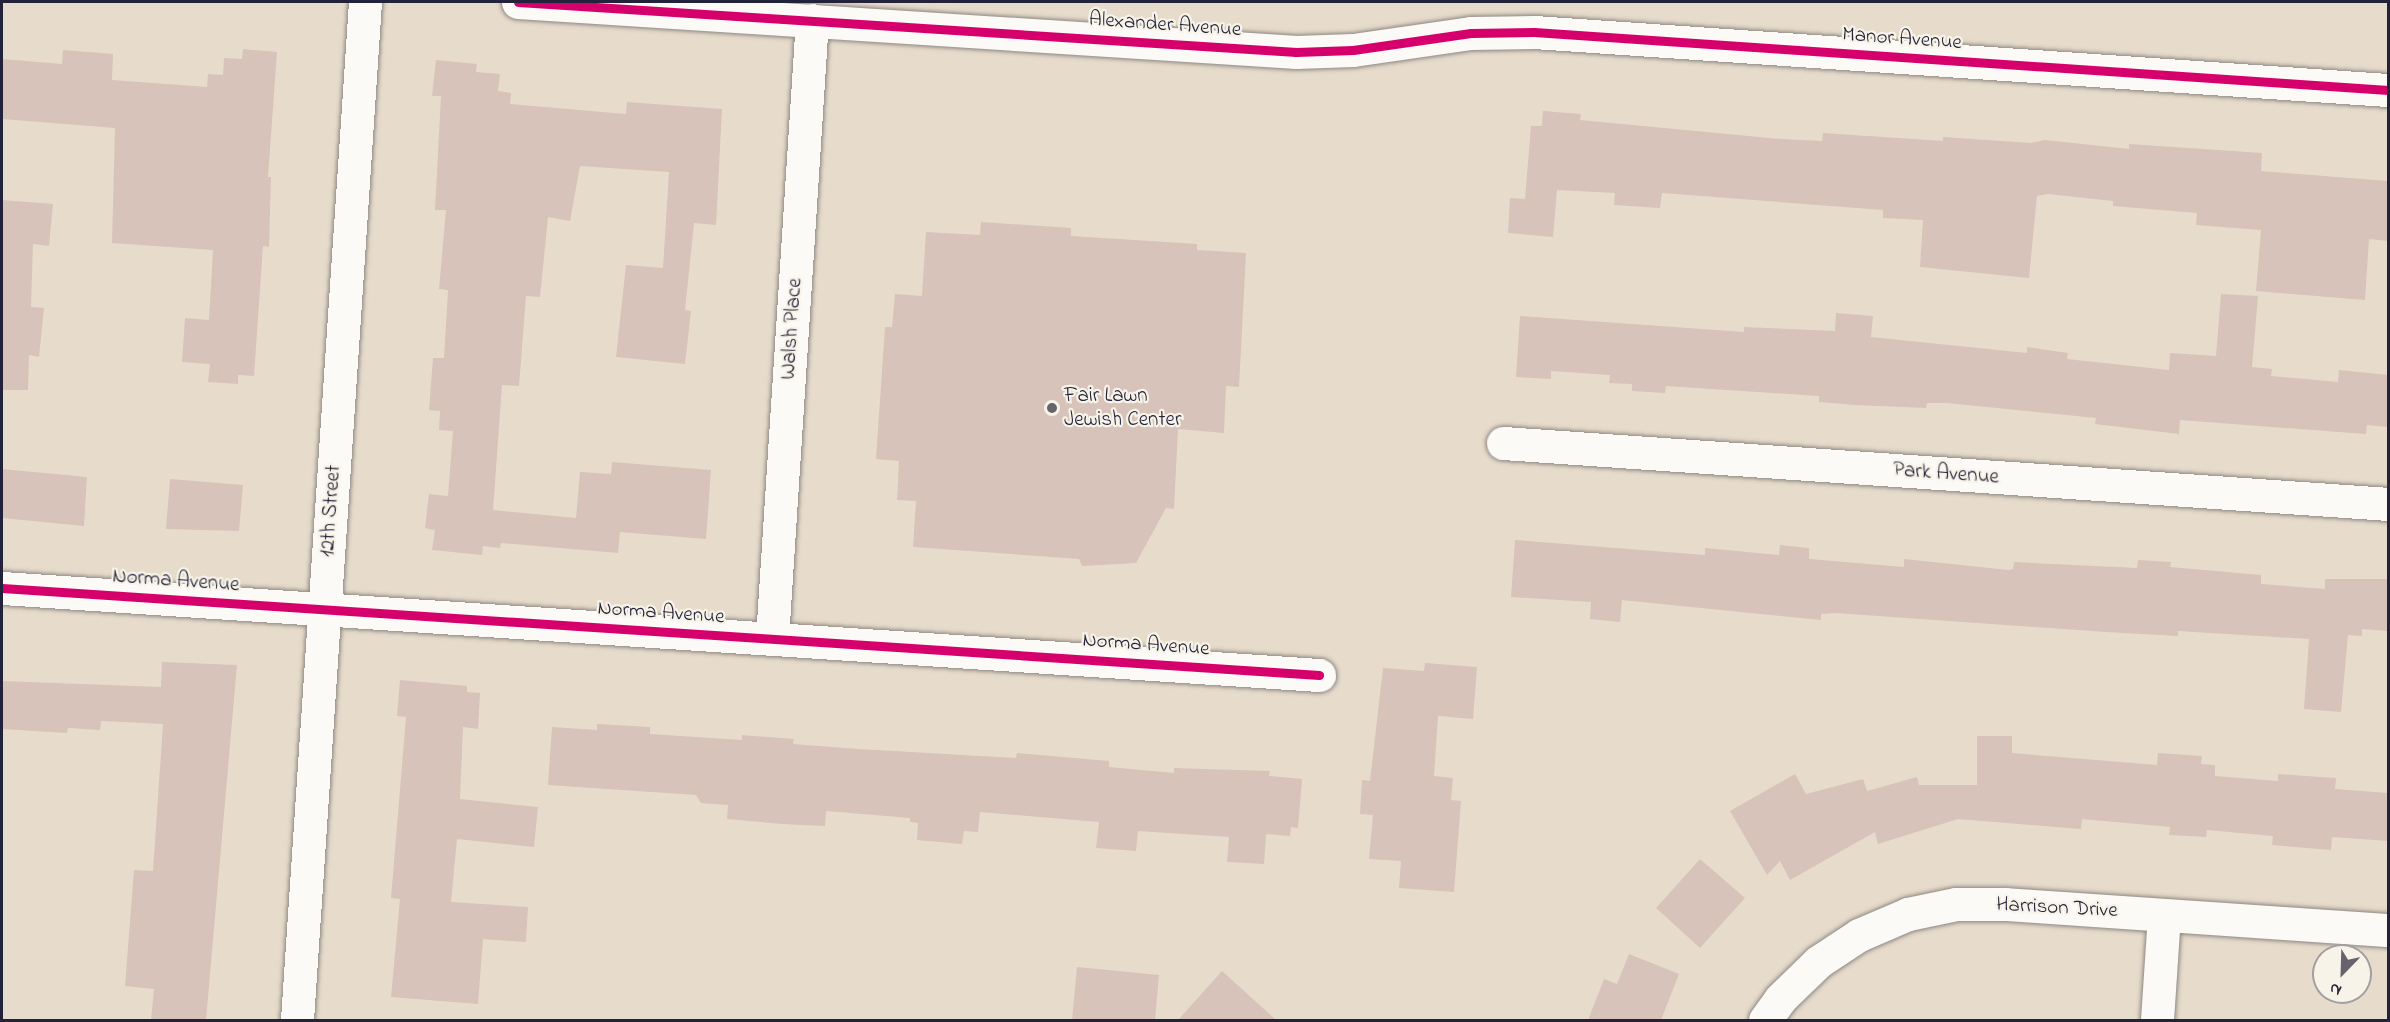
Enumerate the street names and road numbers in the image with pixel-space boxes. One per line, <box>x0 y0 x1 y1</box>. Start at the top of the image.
street label: Alexander Avenue <box>1088 7 1242 43</box>
street label: Manor Avenue <box>1841 22 1963 56</box>
street label: Walsh Place <box>776 277 808 381</box>
street label: Park Avenue <box>1892 458 2000 490</box>
street label: 12th Street <box>315 464 347 558</box>
street label: Norma Avenue <box>112 564 240 598</box>
street label: Norma Avenue <box>597 596 725 630</box>
street label: Norma Avenue <box>1082 628 1210 662</box>
street label: Harrison Drive <box>1996 892 2118 924</box>

